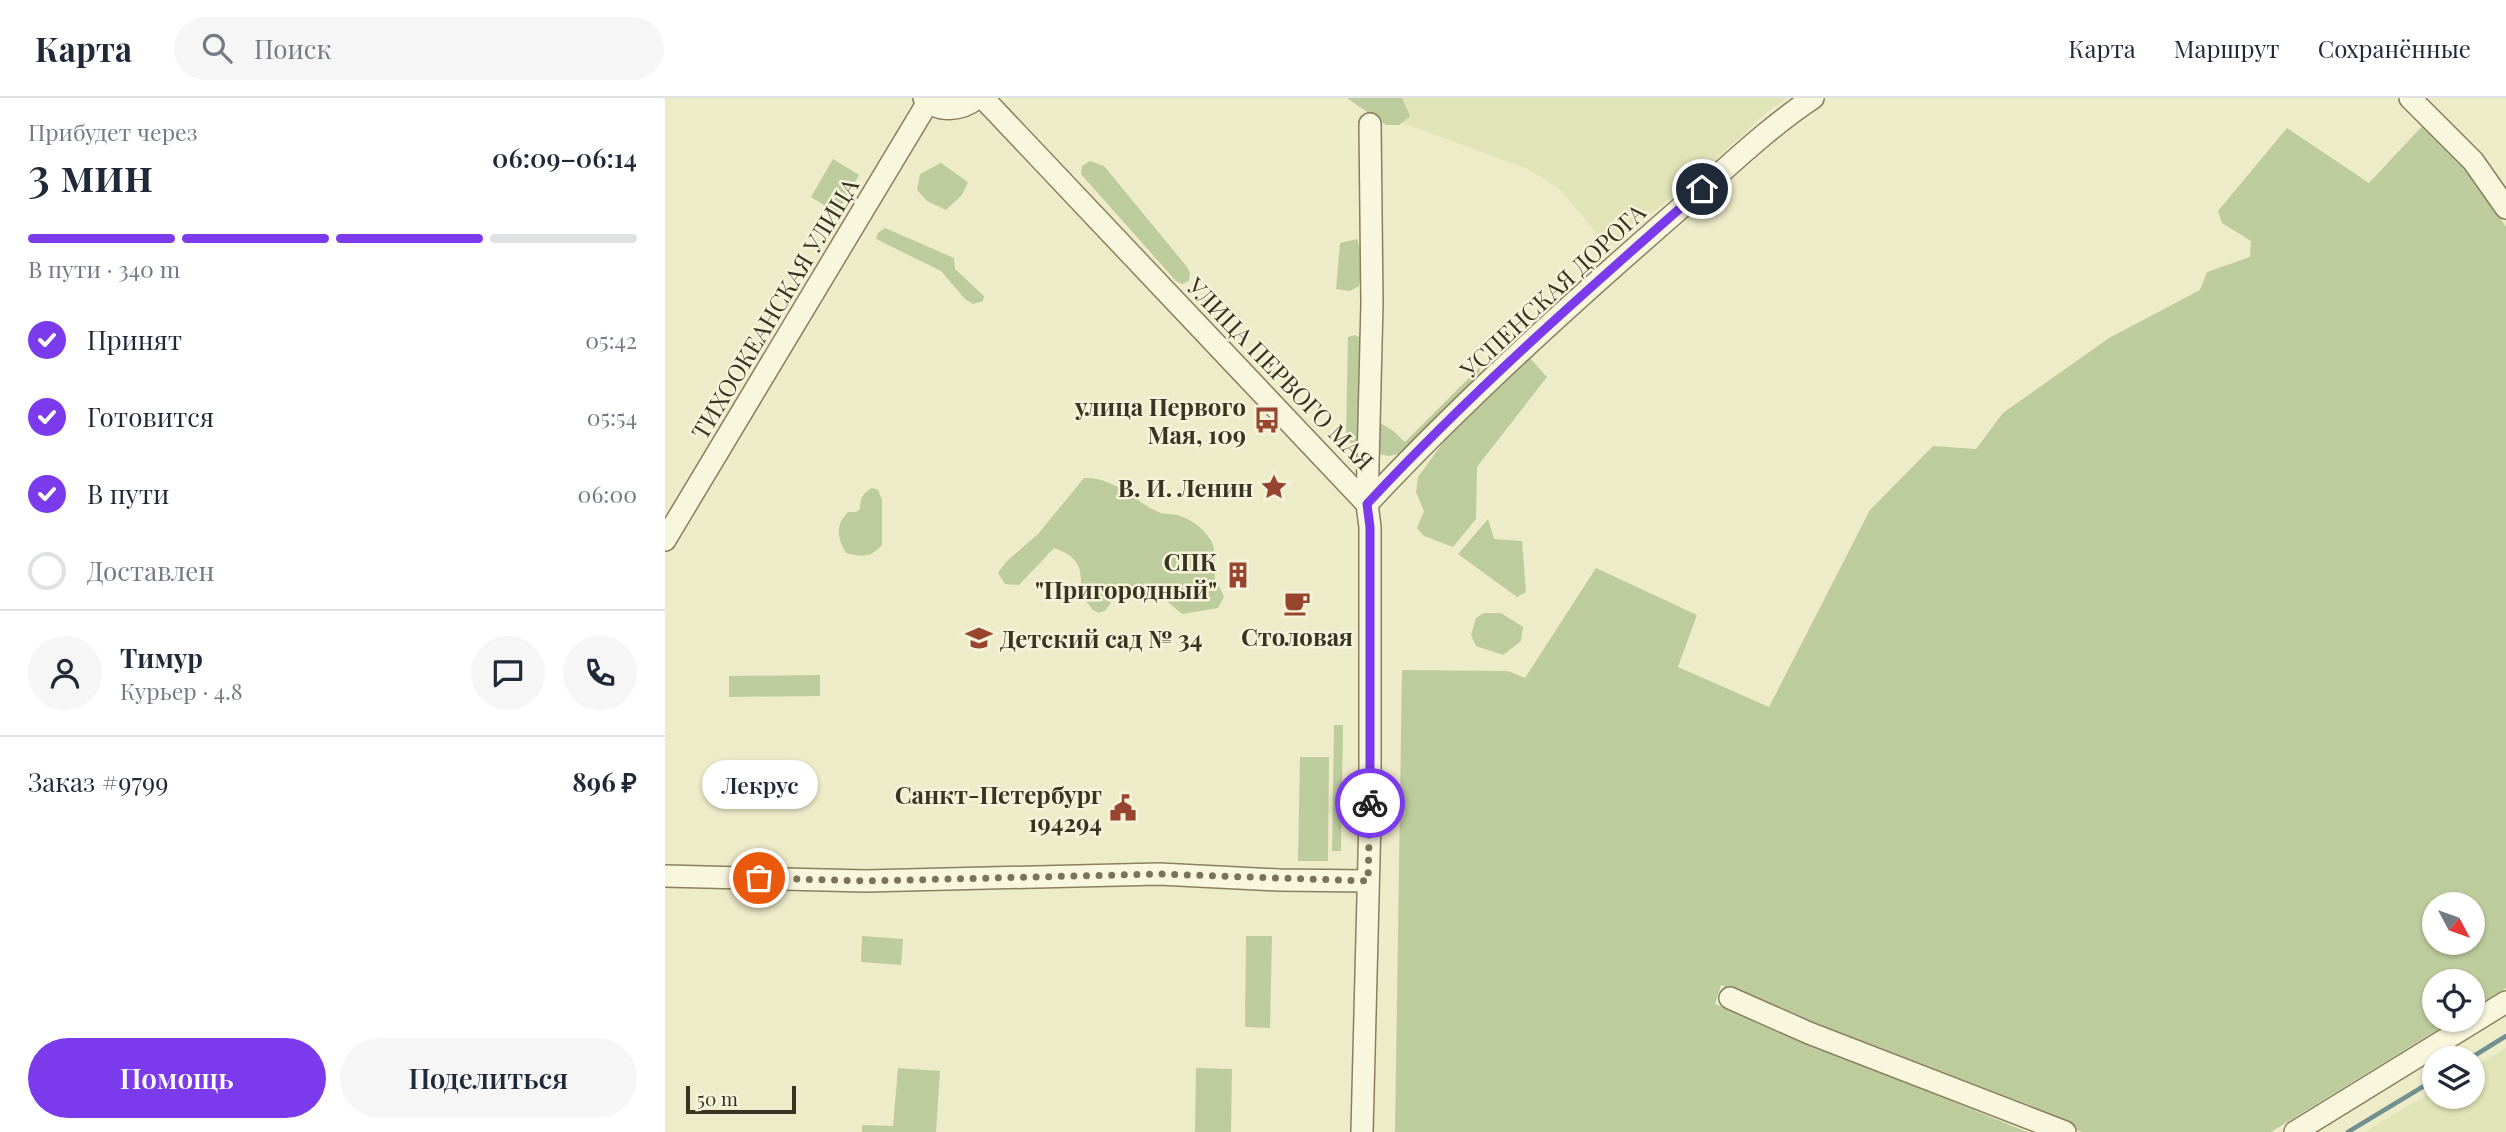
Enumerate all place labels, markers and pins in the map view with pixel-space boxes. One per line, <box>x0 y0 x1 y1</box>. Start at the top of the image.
pin <box>1672 159 1732 219</box>
place label: улица Первого Мая, 109 <box>1074 390 1246 450</box>
bus stop icon: улица Первого Мая, 109 <box>1252 405 1282 435</box>
place label: В. И. Ленин <box>1118 471 1253 503</box>
place icon: В. И. Ленин <box>1259 472 1289 502</box>
place label: СПК "Пригородный" <box>1035 545 1218 605</box>
building icon: СПК "Пригородный" <box>1223 560 1253 590</box>
cafe icon: Столовая <box>1282 588 1312 618</box>
place label: Столовая <box>1241 620 1353 652</box>
place label: Детский сад № 34 <box>1000 622 1202 654</box>
school or university icon: Детский сад № 34 <box>964 623 994 653</box>
callout: Лекрус <box>701 759 817 808</box>
place label: Санкт-Петербург 194294 <box>895 778 1102 838</box>
public building icon: Санкт-Петербург 194294 <box>1108 793 1138 823</box>
pin <box>729 848 789 908</box>

